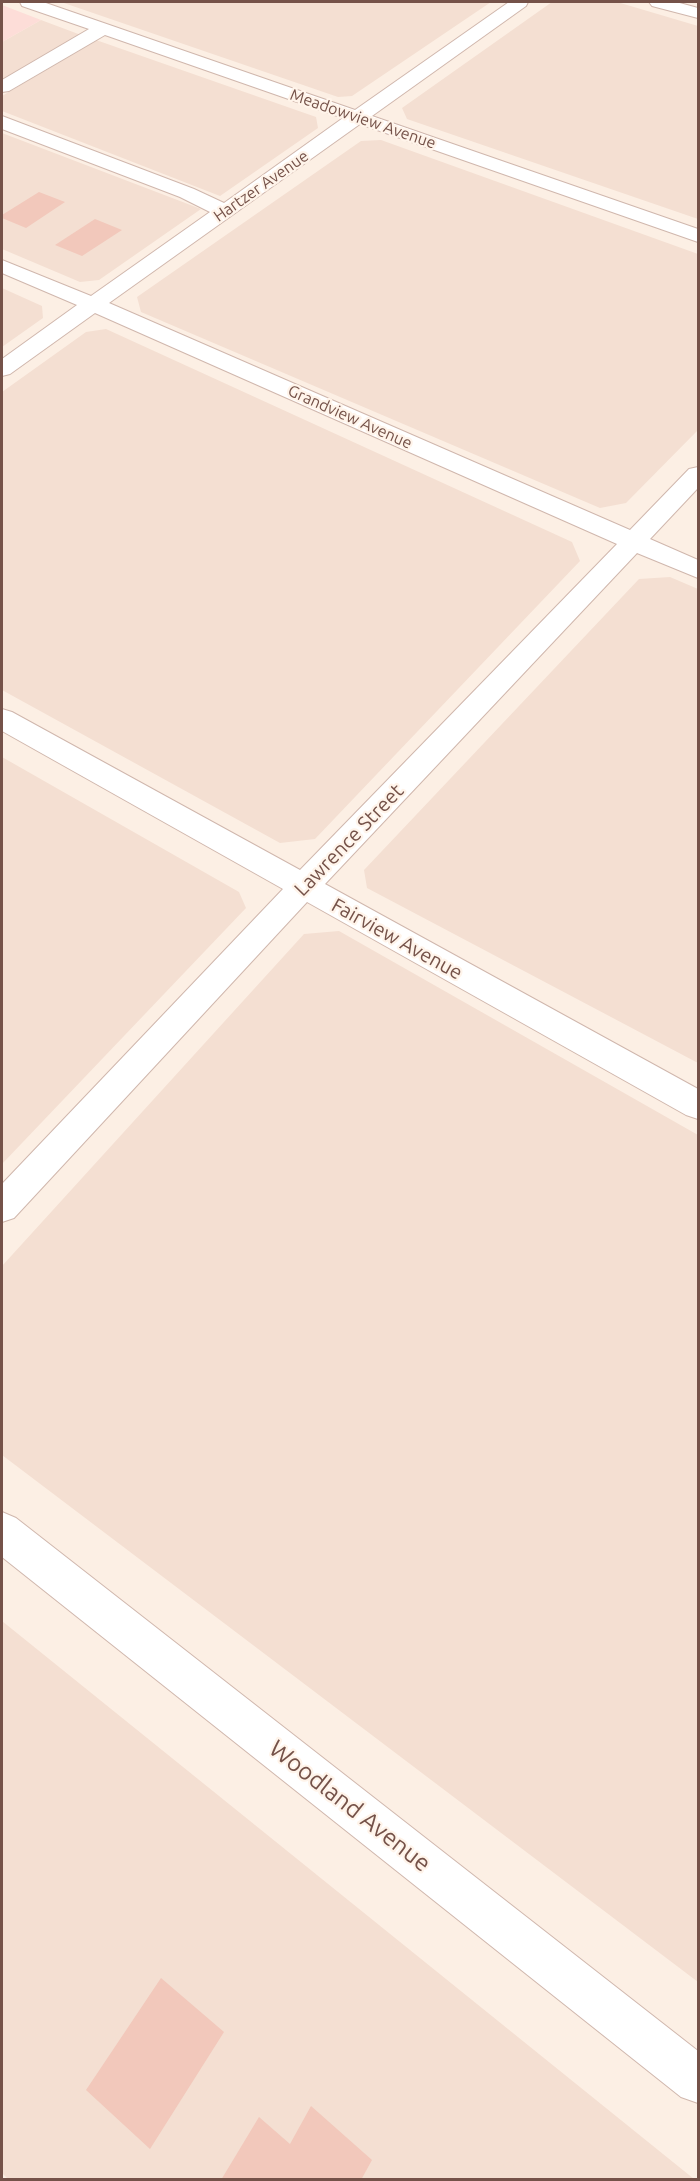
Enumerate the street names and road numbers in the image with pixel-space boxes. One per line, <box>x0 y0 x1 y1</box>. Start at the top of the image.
street label: Meadowview Avenue <box>288 85 438 153</box>
street label: Hartzer Avenue <box>210 146 312 226</box>
street label: Grandview Avenue <box>285 381 415 453</box>
street label: Lawrence Street <box>289 779 409 901</box>
street label: Fairview Avenue <box>327 893 467 985</box>
street label: Woodland Avenue <box>264 1734 436 1878</box>

